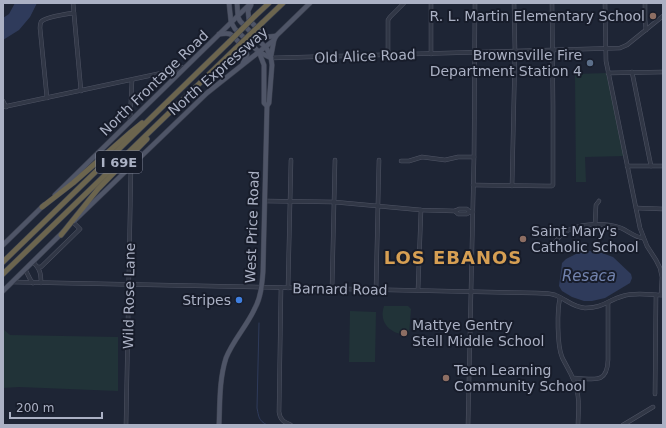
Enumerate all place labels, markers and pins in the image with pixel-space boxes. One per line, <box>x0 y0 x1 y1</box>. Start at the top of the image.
place label: R. L. Martin Elementary School <box>430 8 645 24</box>
marker: R. L. Martin Elementary School <box>648 11 658 21</box>
place label: Brownsville Fire Department Station 4 <box>430 47 582 79</box>
marker: Brownsville Fire Department Station 4 <box>585 58 595 68</box>
place label: Saint Mary's Catholic School <box>531 223 639 255</box>
marker: Saint Mary's Catholic School <box>518 234 528 244</box>
place label: Stripes <box>182 292 231 308</box>
marker: Stripes <box>234 295 244 305</box>
place label: Mattye Gentry Stell Middle School <box>412 317 544 349</box>
marker: Mattye Gentry Stell Middle School <box>399 328 409 338</box>
place label: Teen Learning Community School <box>453 362 586 394</box>
marker: Teen Learning Community School <box>441 373 451 383</box>

